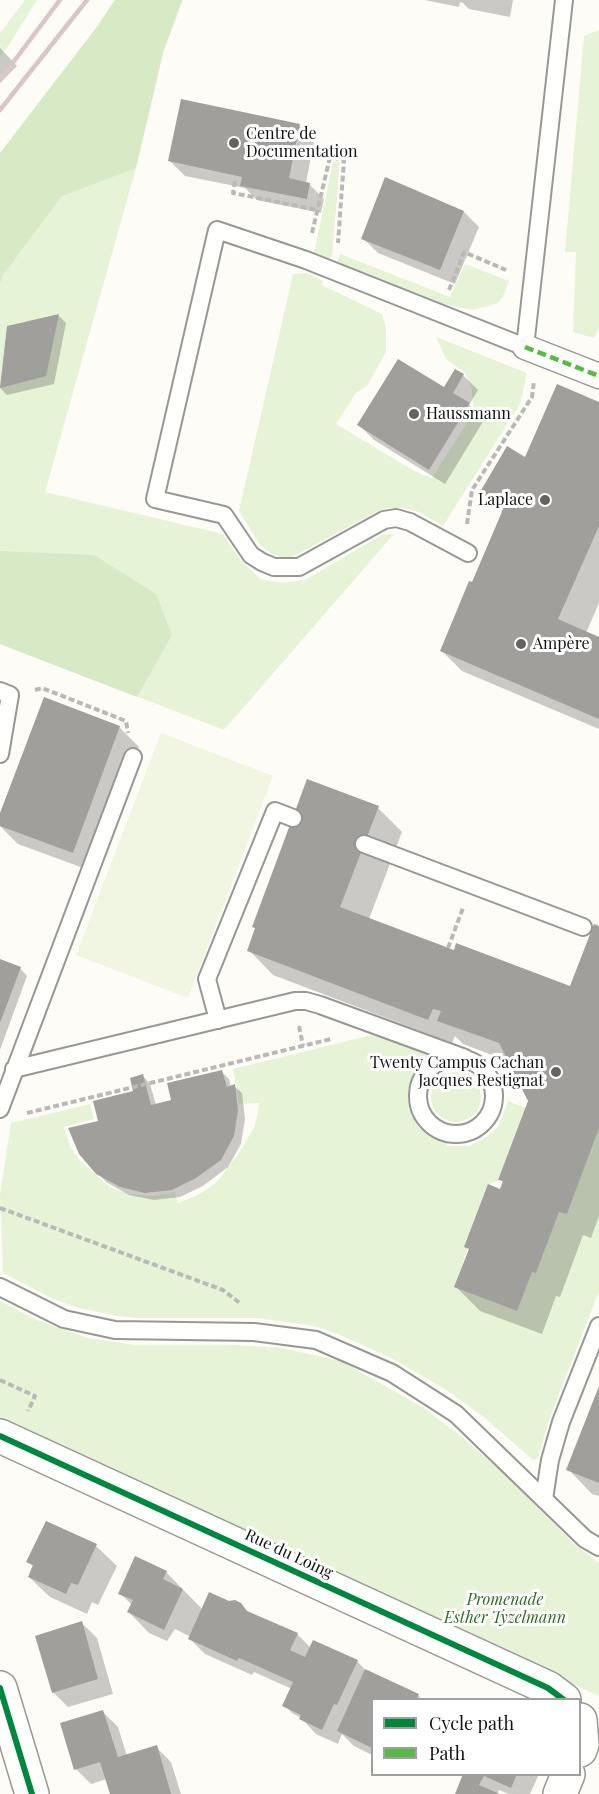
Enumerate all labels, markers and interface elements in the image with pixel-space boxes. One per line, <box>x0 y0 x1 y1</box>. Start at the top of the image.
place label: Centre de Documentation <box>246 124 358 162</box>
marker: Centre de Documentation <box>227 136 241 150</box>
place label: Haussmann <box>426 404 511 424</box>
marker: Haussmann <box>407 407 421 421</box>
place label: Laplace <box>478 490 533 510</box>
marker: Laplace <box>538 493 552 507</box>
place label: Ampère <box>533 634 590 654</box>
marker: Ampère <box>514 637 528 651</box>
place label: Twenty Campus Cachan Jacques Restignat <box>370 1053 544 1091</box>
marker: Twenty Campus Cachan Jacques Restignat <box>549 1065 563 1079</box>
street label: Rue du Loing <box>242 1525 336 1583</box>
park label: Promenade Esther Tyzelmann <box>444 1590 566 1628</box>
legend <box>371 1698 581 1776</box>
text: Cycle path <box>429 1711 514 1735</box>
text: Path <box>429 1741 465 1765</box>

